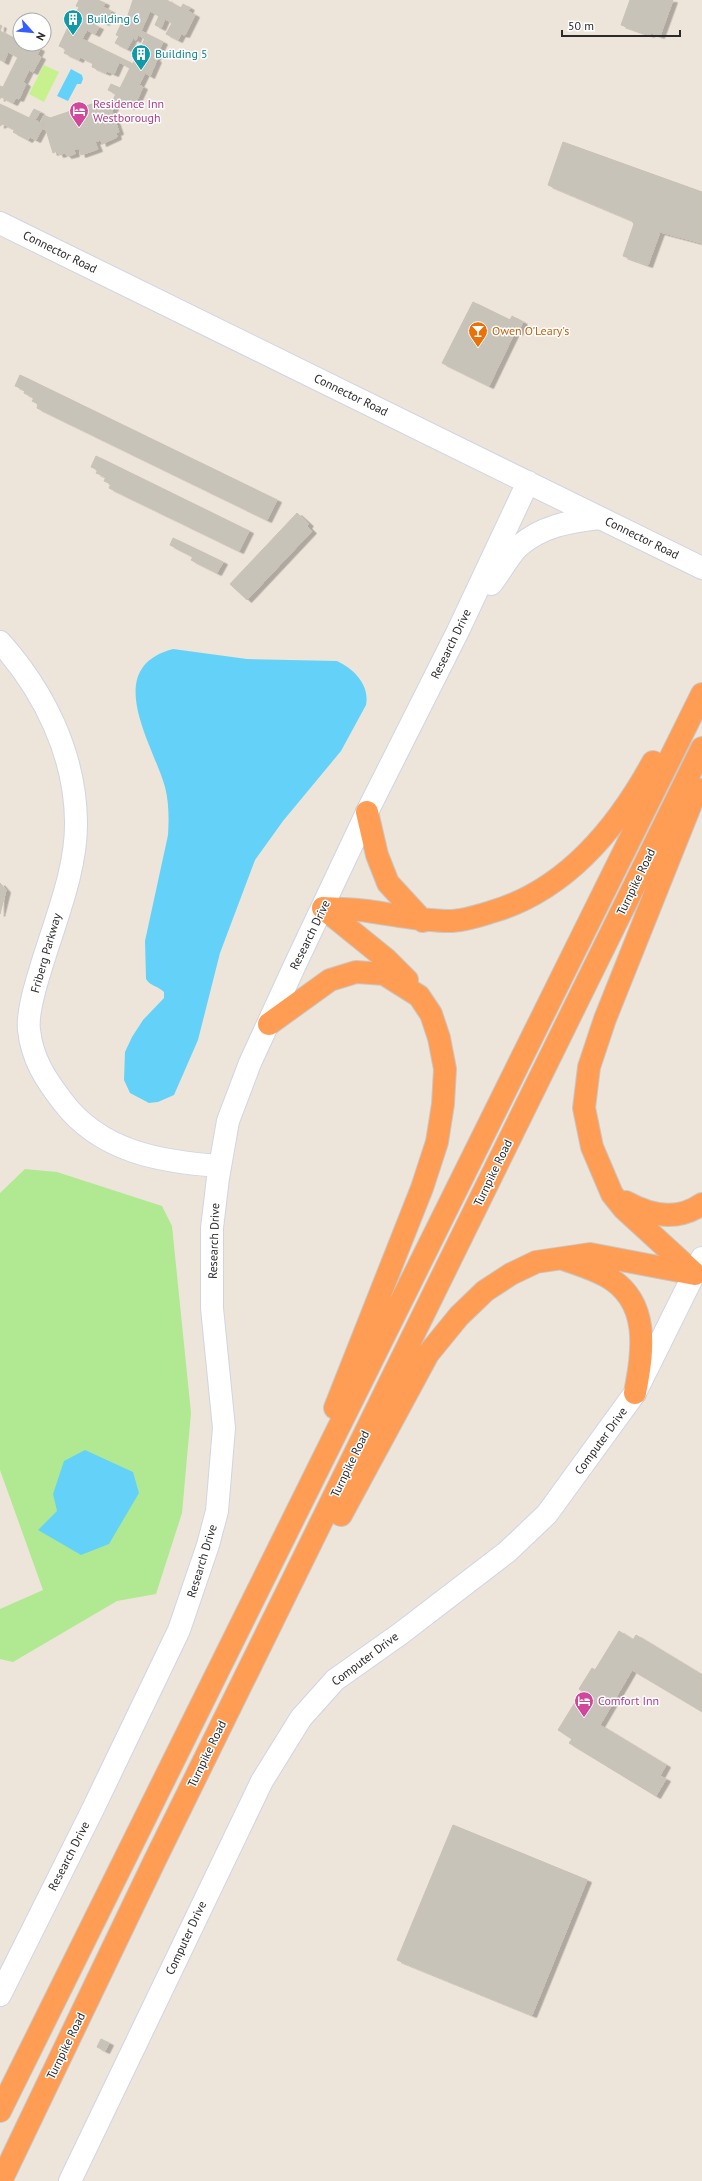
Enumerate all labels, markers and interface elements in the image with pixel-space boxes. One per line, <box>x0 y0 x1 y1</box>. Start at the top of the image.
building icon: Building 6 <box>62 8 84 36</box>
place label: Building 6 <box>87 11 140 26</box>
north arrow <box>12 12 52 52</box>
scale bar <box>562 12 680 38</box>
text: 50 m <box>568 18 594 33</box>
text: N <box>33 30 49 43</box>
building icon: Building 5 <box>130 43 152 71</box>
place label: Building 5 <box>155 46 208 61</box>
place label: Residence Inn Westborough <box>93 96 164 125</box>
hotel icon: Residence Inn Westborough <box>68 100 90 128</box>
street label: Connector Road <box>21 227 100 276</box>
bar icon: Owen O'Leary's <box>467 320 489 348</box>
place label: Owen O'Leary's <box>492 323 569 338</box>
street label: Connector Road <box>312 370 391 419</box>
street label: Connector Road <box>603 513 682 562</box>
street label: Research Drive <box>427 606 474 681</box>
street label: Turnpike Road <box>613 846 658 918</box>
street label: Research Drive <box>286 897 333 972</box>
street label: Friberg Parkway <box>27 911 64 994</box>
street label: Turnpike Road <box>470 1137 515 1209</box>
street label: Research Drive <box>205 1203 222 1279</box>
street label: Computer Drive <box>571 1404 630 1477</box>
street label: Turnpike Road <box>327 1428 372 1500</box>
street label: Research Drive <box>183 1522 220 1599</box>
street label: Computer Drive <box>328 1629 401 1689</box>
hotel icon: Comfort Inn <box>573 1690 595 1718</box>
place label: Comfort Inn <box>598 1693 659 1708</box>
street label: Turnpike Road <box>184 1718 229 1790</box>
street label: Research Drive <box>45 1819 92 1893</box>
street label: Computer Drive <box>162 1898 209 1977</box>
street label: Turnpike Road <box>43 2010 88 2082</box>

